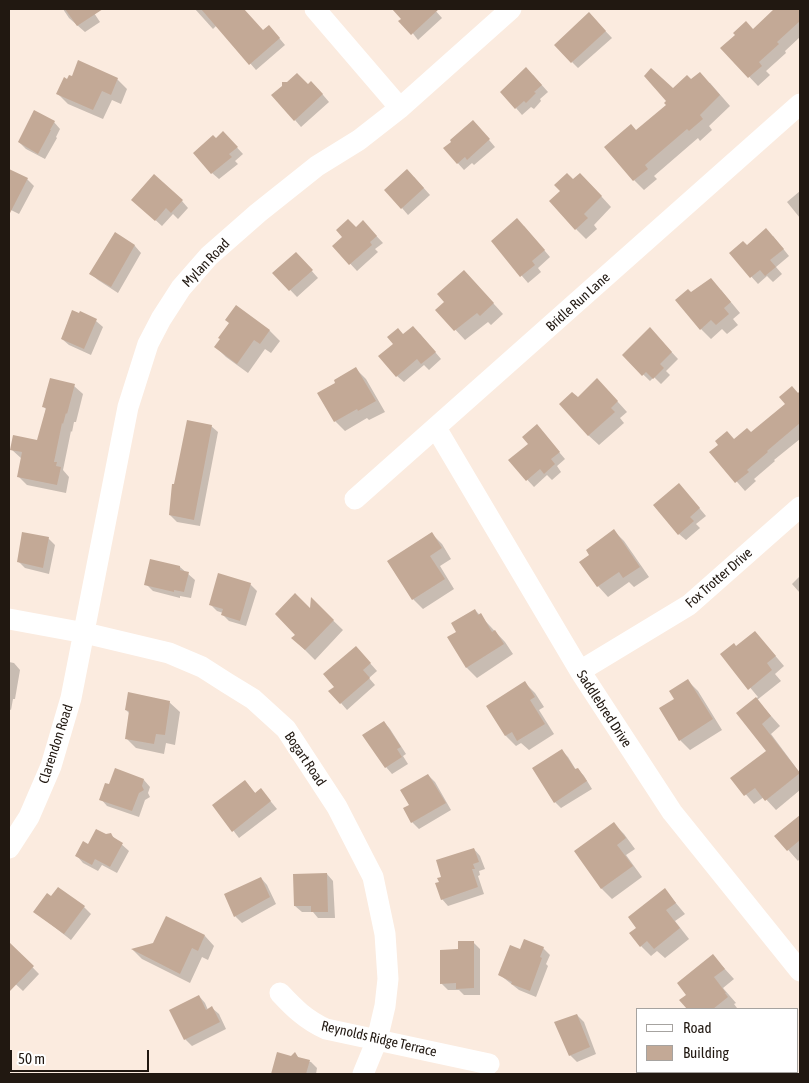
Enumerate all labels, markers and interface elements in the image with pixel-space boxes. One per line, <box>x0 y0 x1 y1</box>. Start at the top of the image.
street label: Mylan Road <box>179 235 233 291</box>
street label: Bridle Run Lane <box>543 269 613 335</box>
street label: Fox Trotter Drive <box>682 544 756 612</box>
street label: Saddlebred Drive <box>573 667 635 751</box>
street label: Clarendon Road <box>35 702 77 786</box>
street label: Bogart Road <box>281 729 329 789</box>
legend <box>636 1008 799 1073</box>
street label: Reynolds Ridge Terrace <box>320 1018 438 1060</box>
text: Road <box>683 1019 712 1036</box>
scale bar <box>12 1040 151 1072</box>
text: Building <box>683 1044 729 1061</box>
text: 50 m <box>18 1050 45 1067</box>

